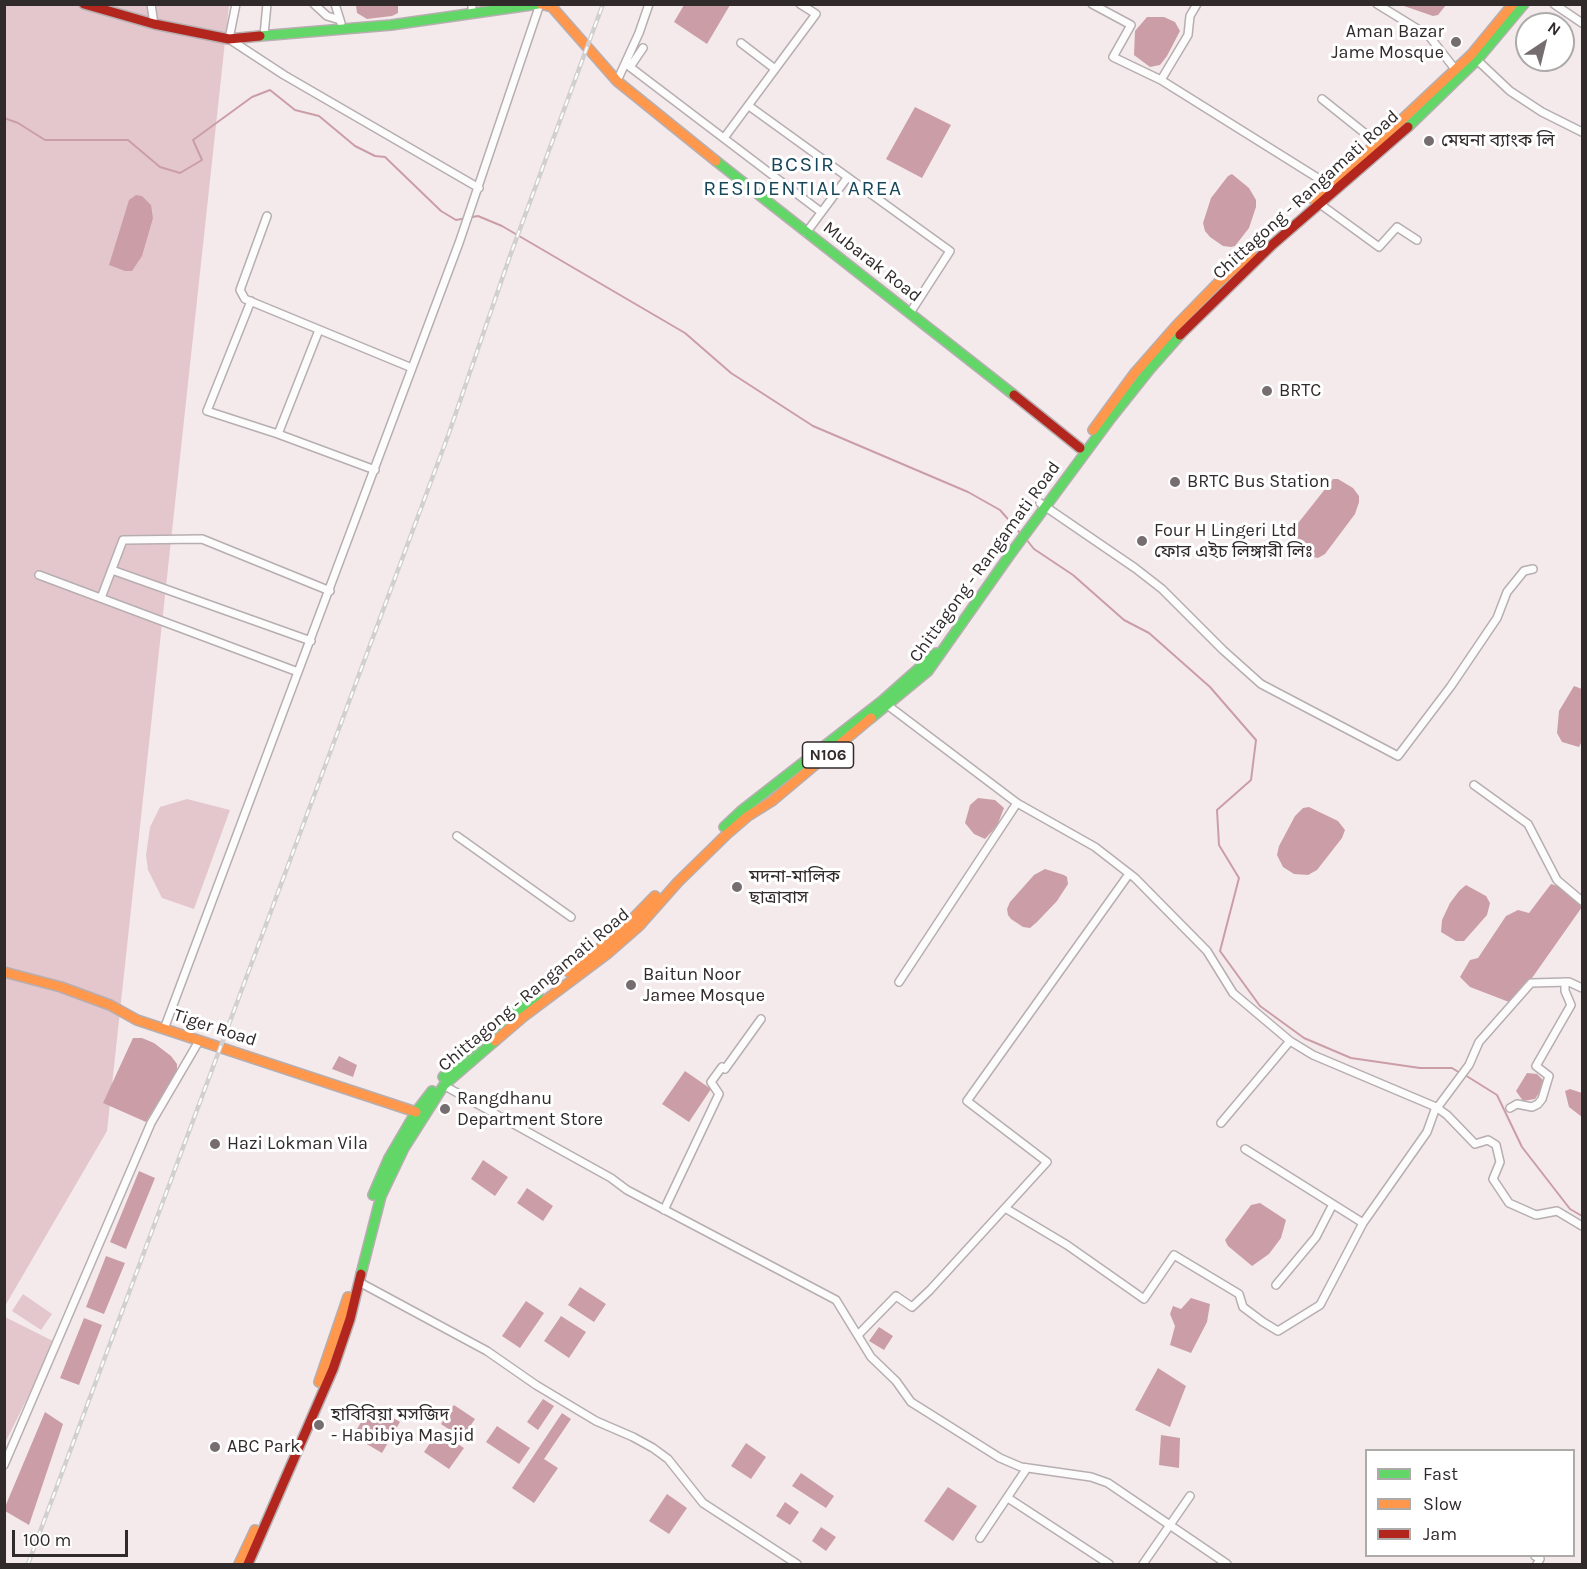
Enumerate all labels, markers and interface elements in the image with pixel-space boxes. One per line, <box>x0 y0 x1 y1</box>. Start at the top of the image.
north arrow <box>1515 12 1575 72</box>
text: N <box>1544 17 1565 40</box>
place label: Aman Bazar Jame Mosque <box>1331 21 1444 63</box>
marker: Aman Bazar Jame Mosque <box>1449 35 1463 49</box>
street label: Chittagong - Rangamati Road <box>1208 106 1404 284</box>
place label: মেঘনা ব্যাংক লি <box>1441 130 1555 152</box>
marker: মেঘনা ব্যাংক লি <box>1422 134 1436 148</box>
district label: BCSIR RESIDENTIAL AREA <box>703 152 903 202</box>
street label: Mubarak Road <box>818 217 926 307</box>
place label: BRTC <box>1279 380 1321 402</box>
marker: BRTC <box>1260 384 1274 398</box>
street label: Chittagong - Rangamati Road <box>905 457 1065 667</box>
place label: BRTC Bus Station <box>1187 471 1330 493</box>
marker: BRTC Bus Station <box>1168 475 1182 489</box>
place label: Four H Lingeri Ltd ফোর এইচ লিঙ্গারী লিঃ <box>1154 520 1313 562</box>
marker: Four H Lingeri Ltd ফোর এইচ লিঙ্গারী লিঃ <box>1135 534 1149 548</box>
road number: N106 <box>802 742 854 768</box>
place label: মদনা-মালিক ছাত্রাবাস <box>749 866 840 908</box>
marker: মদনা-মালিক ছাত্রাবাস <box>730 880 744 894</box>
street label: Chittagong - Rangamati Road <box>434 904 634 1076</box>
place label: Baitun Noor Jamee Mosque <box>643 964 765 1006</box>
marker: Baitun Noor Jamee Mosque <box>624 978 638 992</box>
street label: Tiger Road <box>171 1004 259 1052</box>
place label: Rangdhanu Department Store <box>457 1088 603 1130</box>
marker: Rangdhanu Department Store <box>438 1102 452 1116</box>
place label: Hazi Lokman Vila <box>227 1133 368 1155</box>
marker: Hazi Lokman Vila <box>208 1137 222 1151</box>
place label: হাবিবিয়া মসজিদ - Habibiya Masjid <box>331 1404 474 1446</box>
marker: হাবিবিয়া মসজিদ - Habibiya Masjid <box>312 1418 326 1432</box>
place label: ABC Park <box>227 1436 300 1458</box>
marker: ABC Park <box>208 1440 222 1454</box>
legend <box>1365 1449 1575 1557</box>
text: Fast <box>1423 1463 1458 1485</box>
text: Slow <box>1423 1493 1462 1515</box>
scale bar <box>15 1518 130 1556</box>
text: Jam <box>1423 1523 1457 1545</box>
text: 100 m <box>23 1529 71 1551</box>

